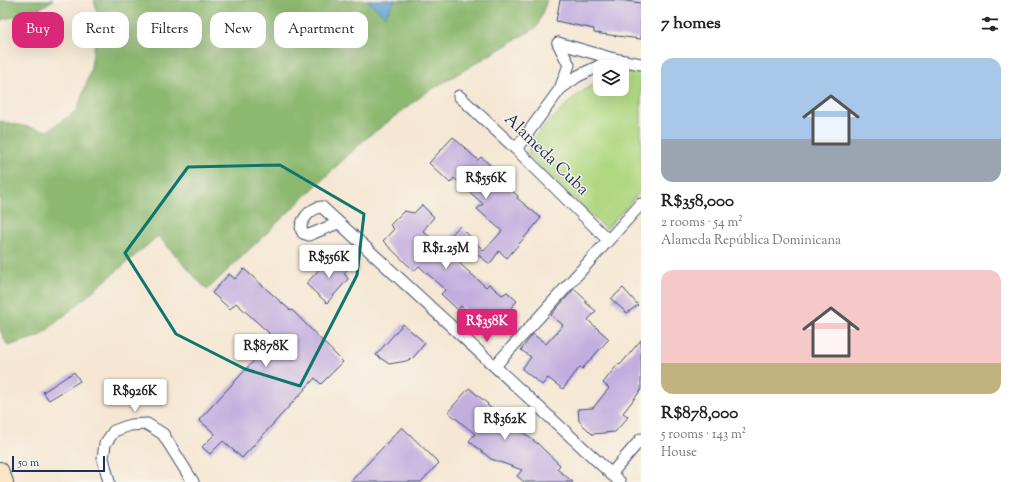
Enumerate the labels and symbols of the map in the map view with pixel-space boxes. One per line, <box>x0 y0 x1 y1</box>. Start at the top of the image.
street label: Alameda Cuba <box>498 108 594 202</box>
pin: R$556K <box>453 166 519 200</box>
pin: R$1.25M <box>409 236 483 270</box>
pin: R$556K <box>296 245 362 279</box>
pin: R$358K <box>454 309 520 343</box>
pin: R$878K <box>233 334 299 368</box>
pin: R$926K <box>102 379 168 413</box>
pin: R$362K <box>472 407 538 441</box>
scale bar <box>12 454 105 473</box>

